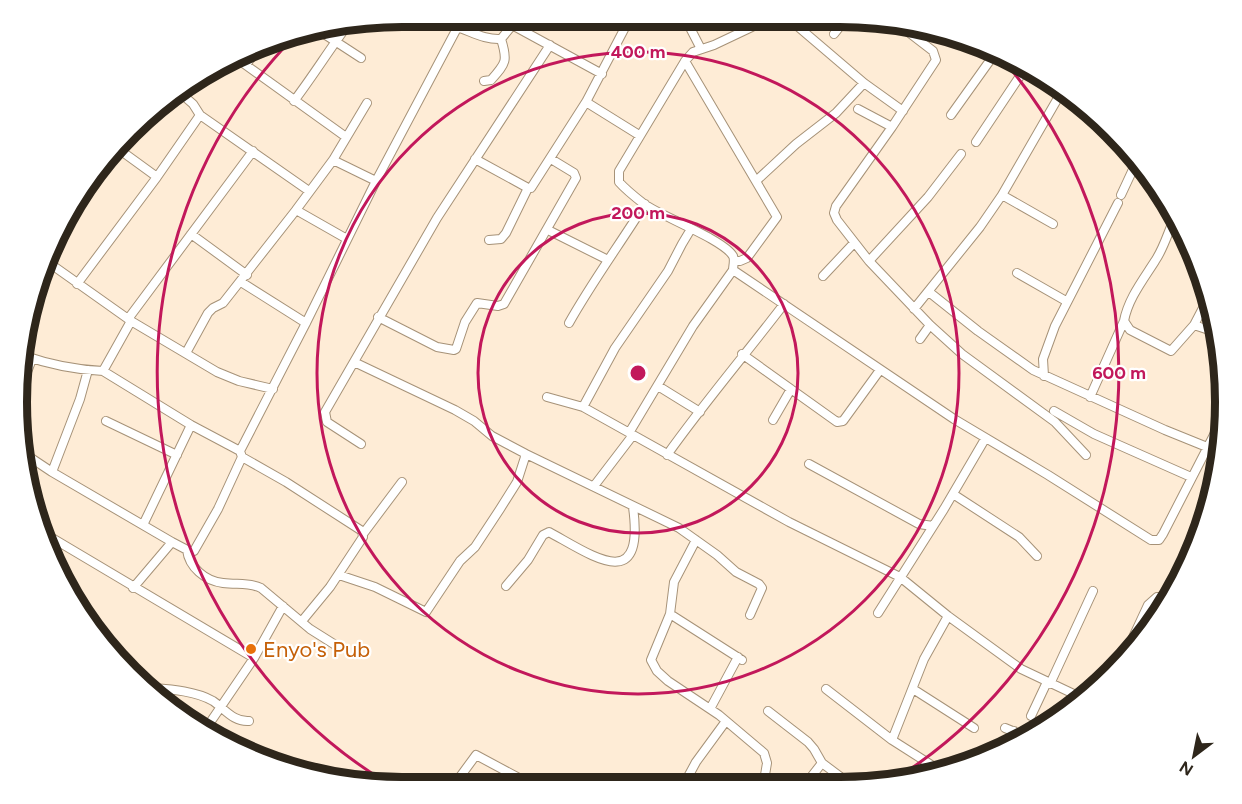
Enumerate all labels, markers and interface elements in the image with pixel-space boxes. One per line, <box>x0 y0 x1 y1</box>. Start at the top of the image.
text: 400 m <box>611 41 665 63</box>
text: 200 m <box>611 202 665 224</box>
text: 600 m <box>1092 362 1146 384</box>
centre of rings <box>628 363 648 383</box>
place label: Enyo's Pub <box>263 636 370 663</box>
marker: Enyo's Pub <box>244 642 258 656</box>
north arrow <box>1164 726 1224 786</box>
text: N <box>1176 757 1197 780</box>

